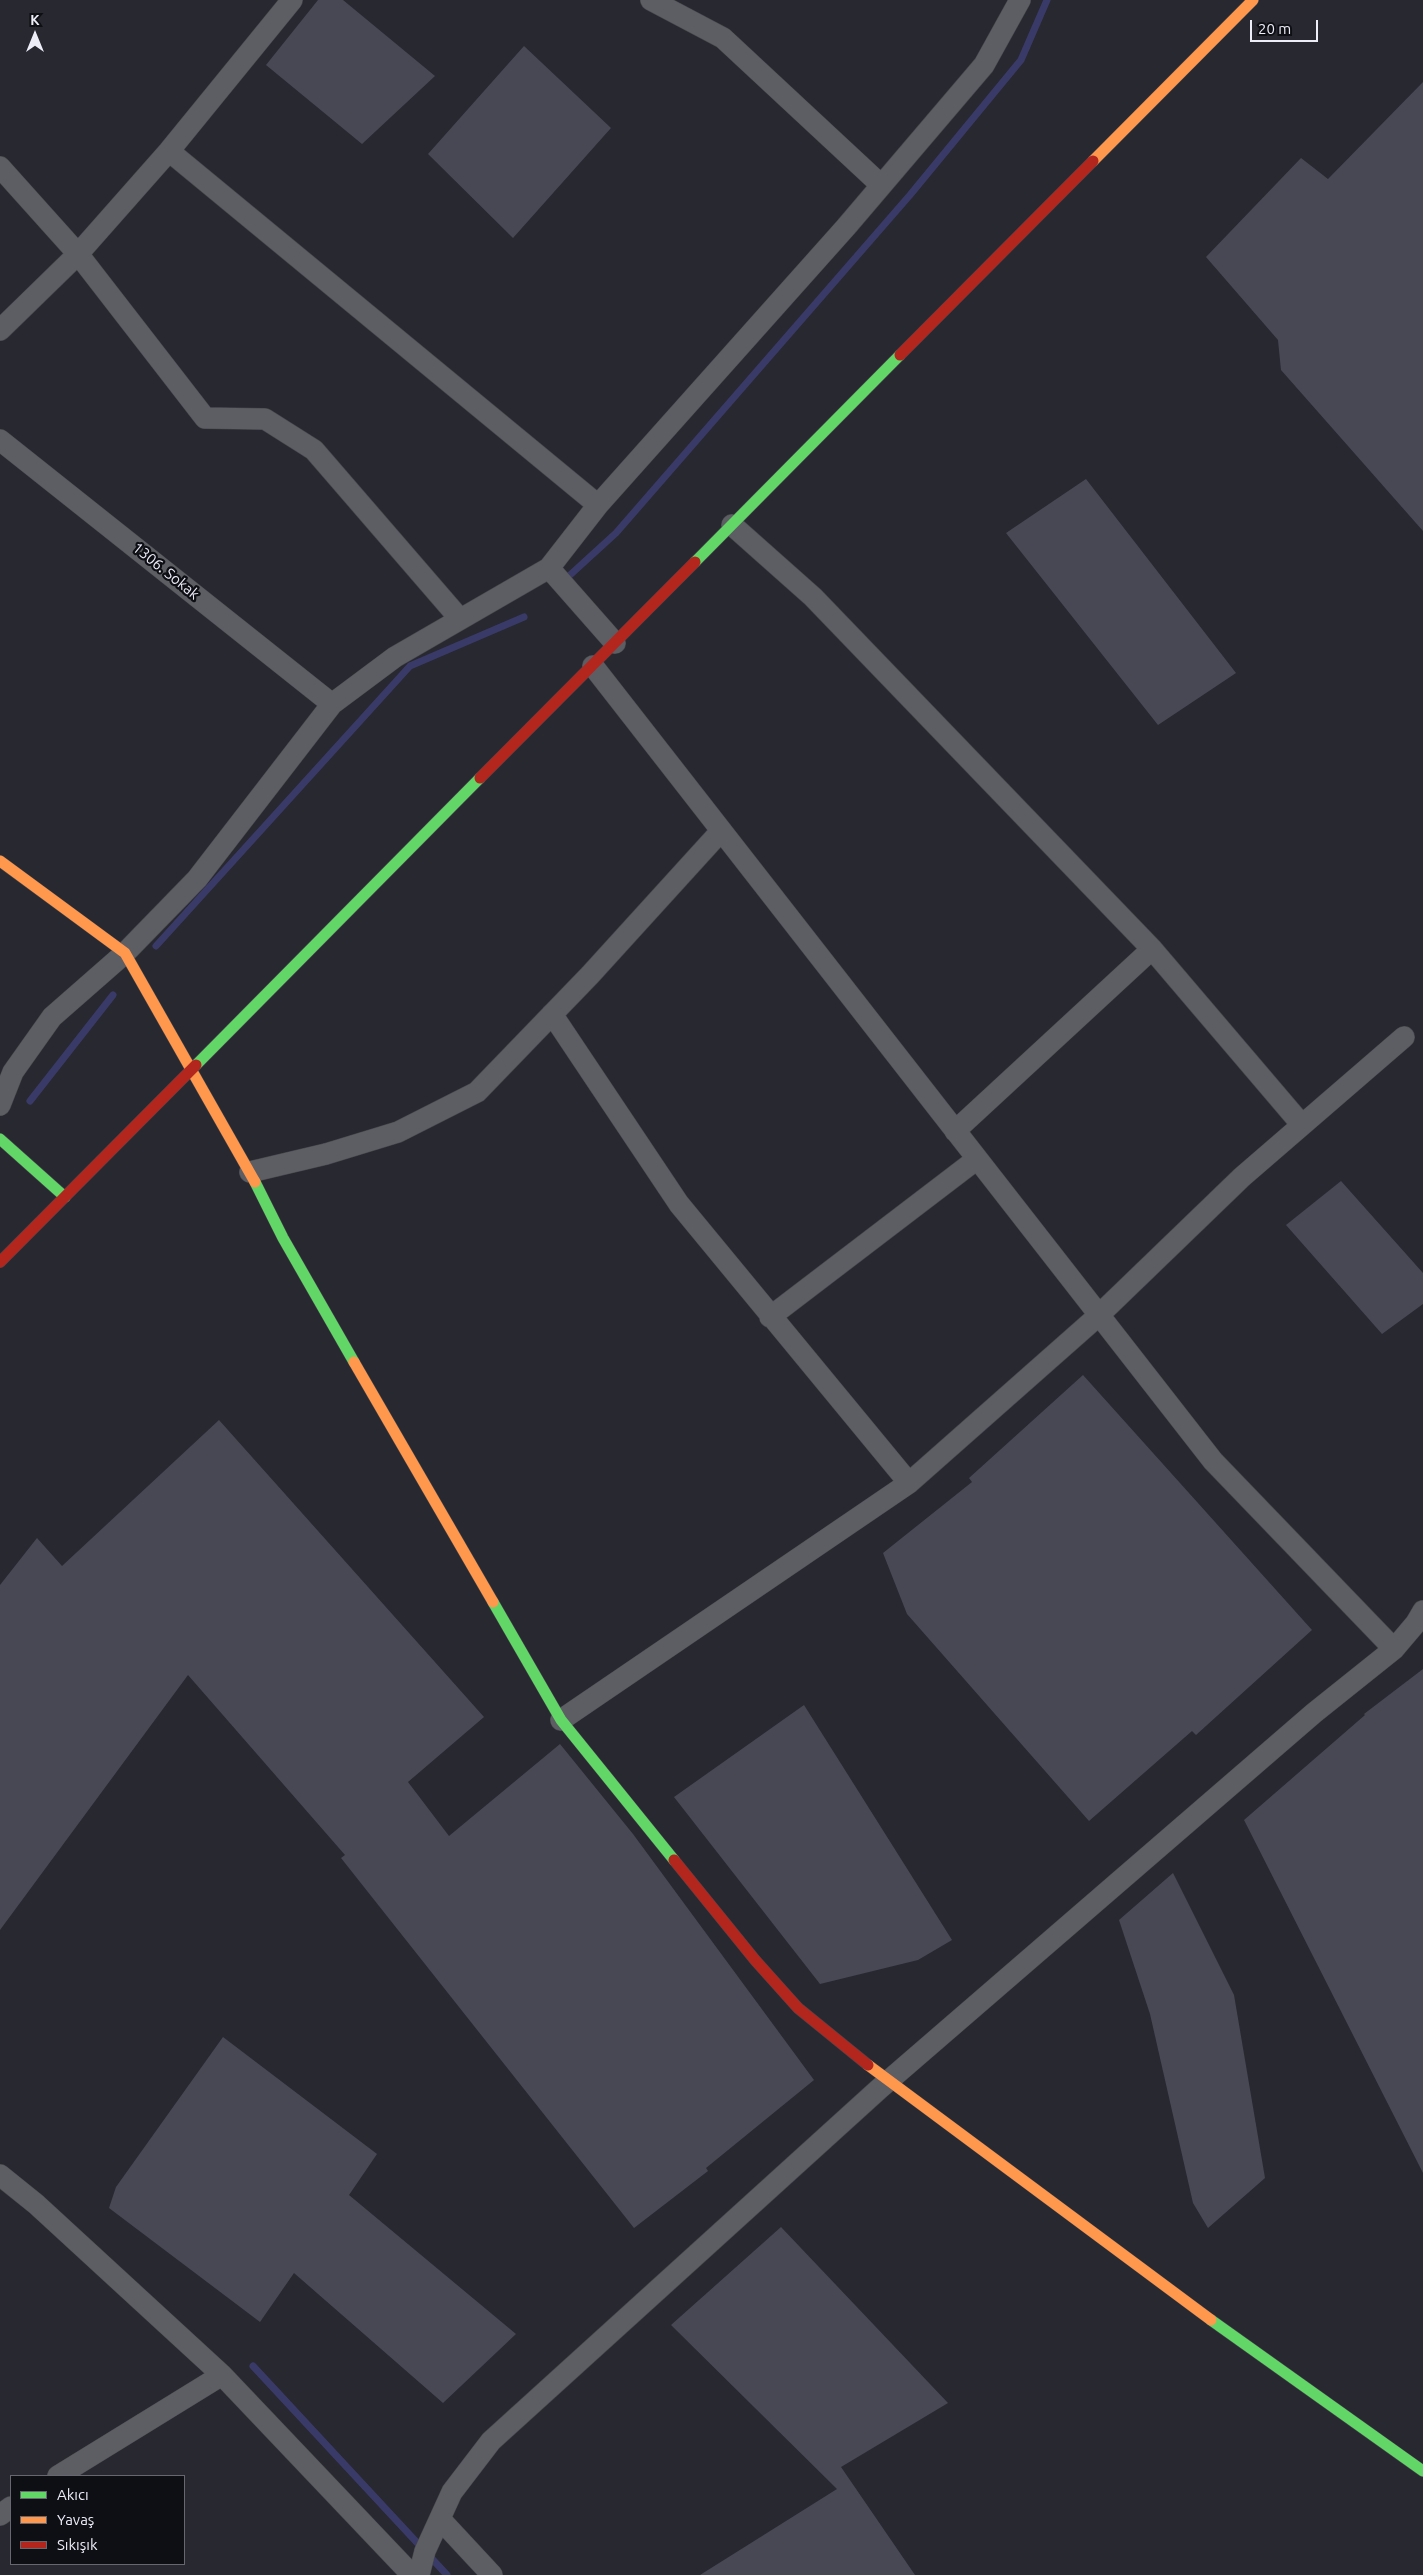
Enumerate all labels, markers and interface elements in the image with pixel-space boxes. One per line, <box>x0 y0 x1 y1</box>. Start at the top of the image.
north arrow <box>10 10 60 60</box>
scale bar <box>1253 10 1320 42</box>
text: K <box>30 12 40 28</box>
text: 20 m <box>1258 20 1291 37</box>
street label: 1306. Sokak <box>129 539 203 603</box>
legend <box>10 2475 185 2565</box>
text: Akıcı <box>57 2486 89 2503</box>
text: Yavaş <box>57 2511 94 2528</box>
text: Sıkışık <box>57 2536 97 2553</box>

